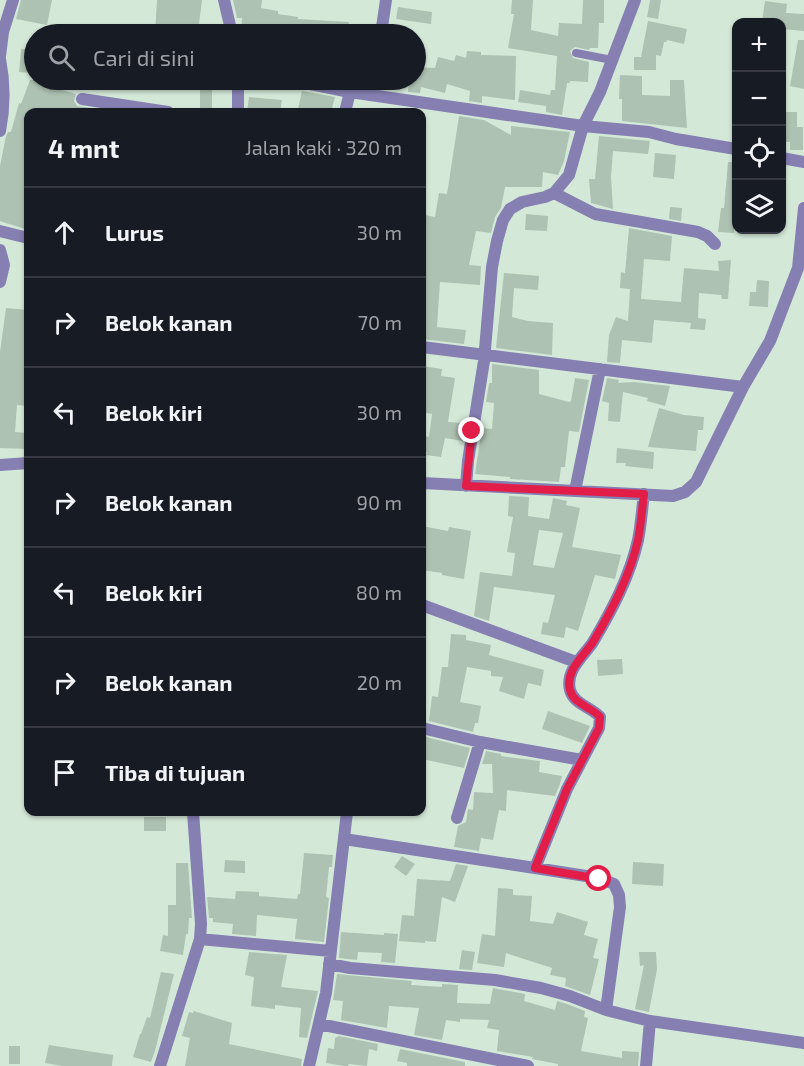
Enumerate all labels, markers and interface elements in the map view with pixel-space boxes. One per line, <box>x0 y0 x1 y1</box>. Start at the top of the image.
map controls <box>732 18 786 234</box>
button: + <box>732 18 786 72</box>
search box <box>24 24 426 90</box>
icon: search <box>45 41 78 74</box>
text: Cari di sini <box>93 44 195 70</box>
button: − <box>732 72 786 126</box>
button: locate <box>732 126 786 180</box>
text: 4 mnt <box>48 132 119 163</box>
text: Jalan kaki · 320 m <box>245 135 402 159</box>
button: layers <box>732 180 786 234</box>
icon: ahead <box>48 216 81 249</box>
text: Lurus <box>105 219 164 245</box>
text: 30 m <box>357 220 402 244</box>
icon: right <box>48 306 81 339</box>
text: Belok kanan <box>105 309 232 335</box>
text: 70 m <box>358 310 402 334</box>
icon: left <box>48 396 81 429</box>
text: Belok kiri <box>105 399 202 425</box>
text: 30 m <box>357 400 402 424</box>
route end <box>458 417 484 443</box>
icon: right <box>48 486 81 519</box>
text: Belok kanan <box>105 489 232 515</box>
text: 90 m <box>357 490 402 514</box>
icon: left <box>48 576 81 609</box>
text: Belok kiri <box>105 579 202 605</box>
text: 80 m <box>356 580 402 604</box>
icon: right <box>48 666 81 699</box>
text: Belok kanan <box>105 669 232 695</box>
text: 20 m <box>357 670 402 694</box>
icon: arrive <box>48 756 81 789</box>
text: Tiba di tujuan <box>105 759 245 785</box>
route start <box>585 865 611 891</box>

